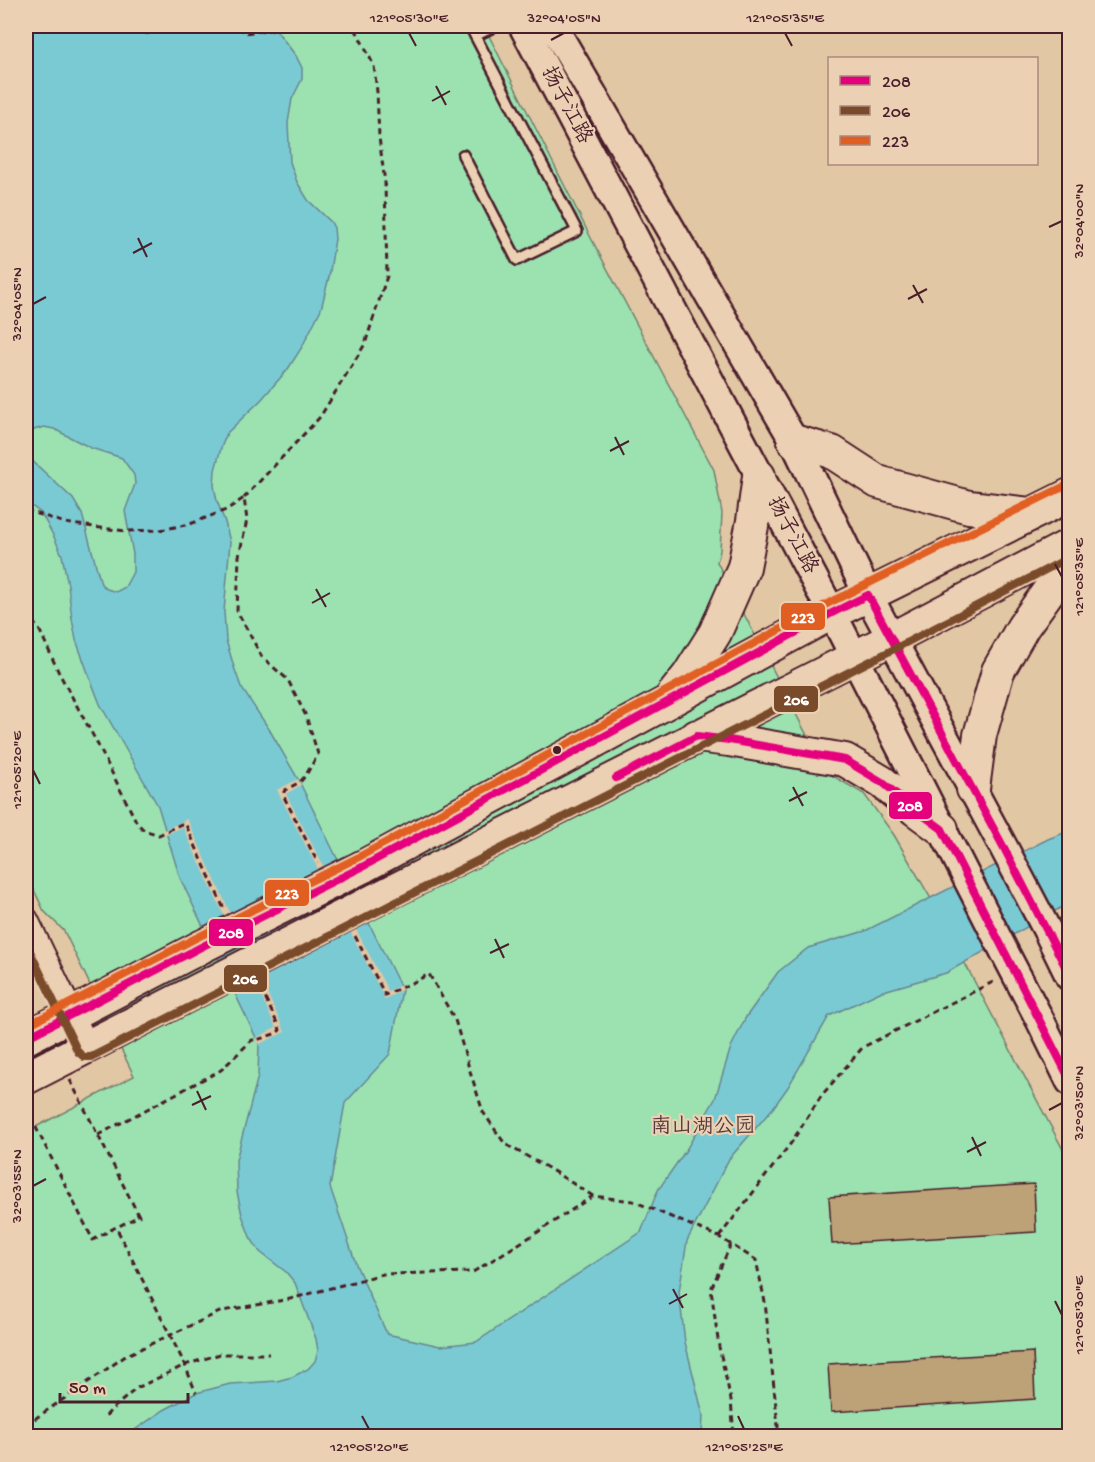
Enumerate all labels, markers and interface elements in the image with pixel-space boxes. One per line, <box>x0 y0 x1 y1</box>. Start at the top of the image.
text: 121°05'30"E <box>369 10 449 28</box>
text: 32°04'05"N <box>526 10 601 28</box>
text: 121°05'35"E <box>745 10 824 28</box>
legend <box>828 57 1038 165</box>
street label: 扬子江路 <box>534 62 598 149</box>
text: 208 <box>882 73 911 94</box>
text: 206 <box>882 103 911 124</box>
text: 223 <box>882 133 909 154</box>
text: 32°04'00"N <box>1071 184 1089 259</box>
text: 32°04'05"N <box>9 267 27 342</box>
street label: 扬子江路 <box>760 492 824 579</box>
text: 121°05'35"E <box>1071 538 1089 617</box>
line badge: 223 <box>780 602 826 631</box>
text: 223 <box>791 611 815 630</box>
line badge: 206 <box>773 685 819 713</box>
text: 206 <box>783 693 809 712</box>
text: 121°05'20"E <box>9 730 27 810</box>
unlabelled marker <box>551 744 563 756</box>
line badge: 208 <box>888 791 933 820</box>
text: 208 <box>897 799 923 818</box>
line badge: 223 <box>264 879 310 907</box>
text: 223 <box>275 887 299 906</box>
line badge: 208 <box>208 918 254 947</box>
text: 208 <box>218 926 244 945</box>
line badge: 206 <box>223 964 268 993</box>
text: 206 <box>232 972 258 991</box>
text: 32°03'50"N <box>1071 1066 1089 1141</box>
park label: 南山湖公园 <box>651 1114 756 1141</box>
text: 32°03'55"N <box>9 1149 27 1224</box>
text: 121°05'30"E <box>1071 1275 1089 1355</box>
scale bar <box>60 1366 188 1404</box>
text: 50 m <box>69 1379 106 1400</box>
text: 121°05'20"E <box>329 1439 409 1457</box>
text: 121°05'25"E <box>704 1439 783 1457</box>

